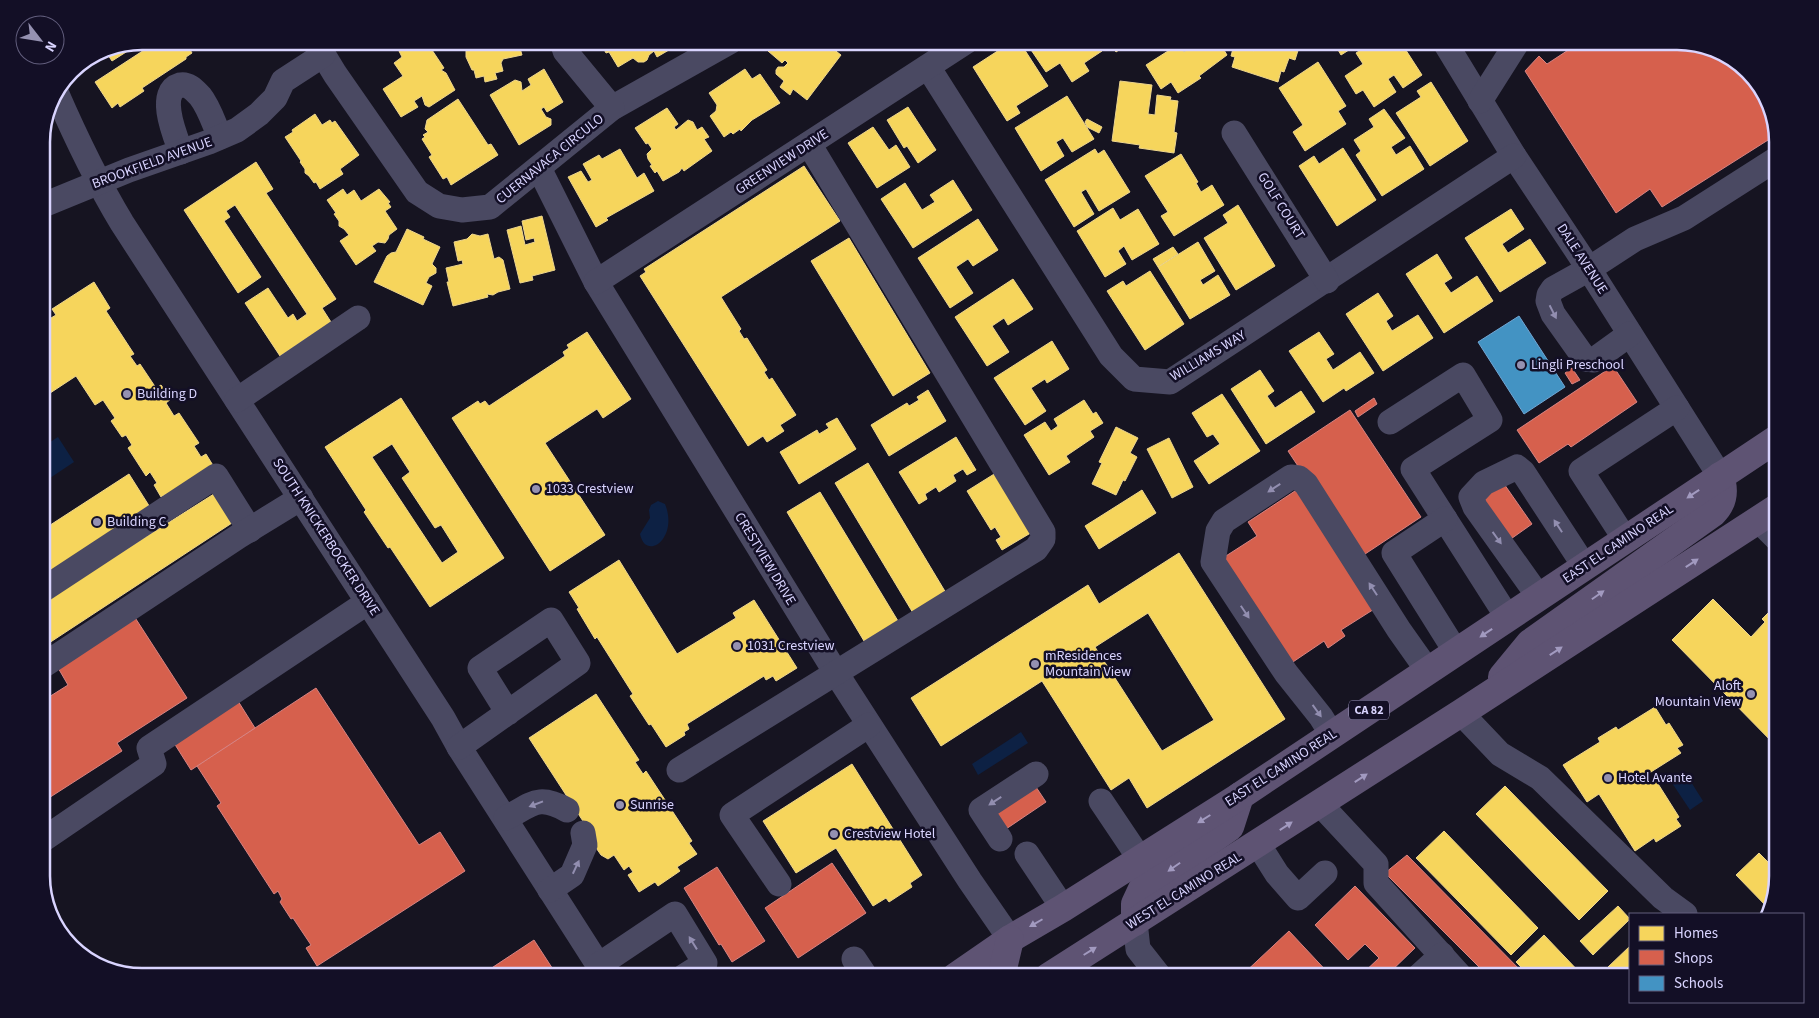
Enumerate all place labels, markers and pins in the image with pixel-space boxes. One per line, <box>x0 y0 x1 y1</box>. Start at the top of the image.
place label: Lingli Preschool <box>1531 355 1624 375</box>
marker: Lingli Preschool <box>1515 359 1527 371</box>
place label: Building D <box>137 384 197 404</box>
marker: Building D <box>121 388 133 400</box>
place label: 1033 Crestview <box>546 479 634 499</box>
marker: 1033 Crestview <box>530 483 542 495</box>
place label: Building C <box>107 512 167 532</box>
marker: Building C <box>91 516 103 528</box>
place label: 1031 Crestview <box>747 636 835 656</box>
marker: 1031 Crestview <box>731 640 743 652</box>
place label: mResidences Mountain View <box>1045 646 1131 682</box>
marker: mResidences Mountain View <box>1029 658 1041 670</box>
place label: Aloft Mountain View <box>1655 676 1742 712</box>
marker: Aloft Mountain View <box>1745 688 1757 700</box>
place label: Hotel Avante <box>1618 768 1692 788</box>
marker: Hotel Avante <box>1602 772 1614 784</box>
place label: Sunrise <box>630 795 674 815</box>
marker: Sunrise <box>614 799 626 811</box>
place label: Crestview Hotel <box>844 824 936 844</box>
marker: Crestview Hotel <box>828 828 840 840</box>

